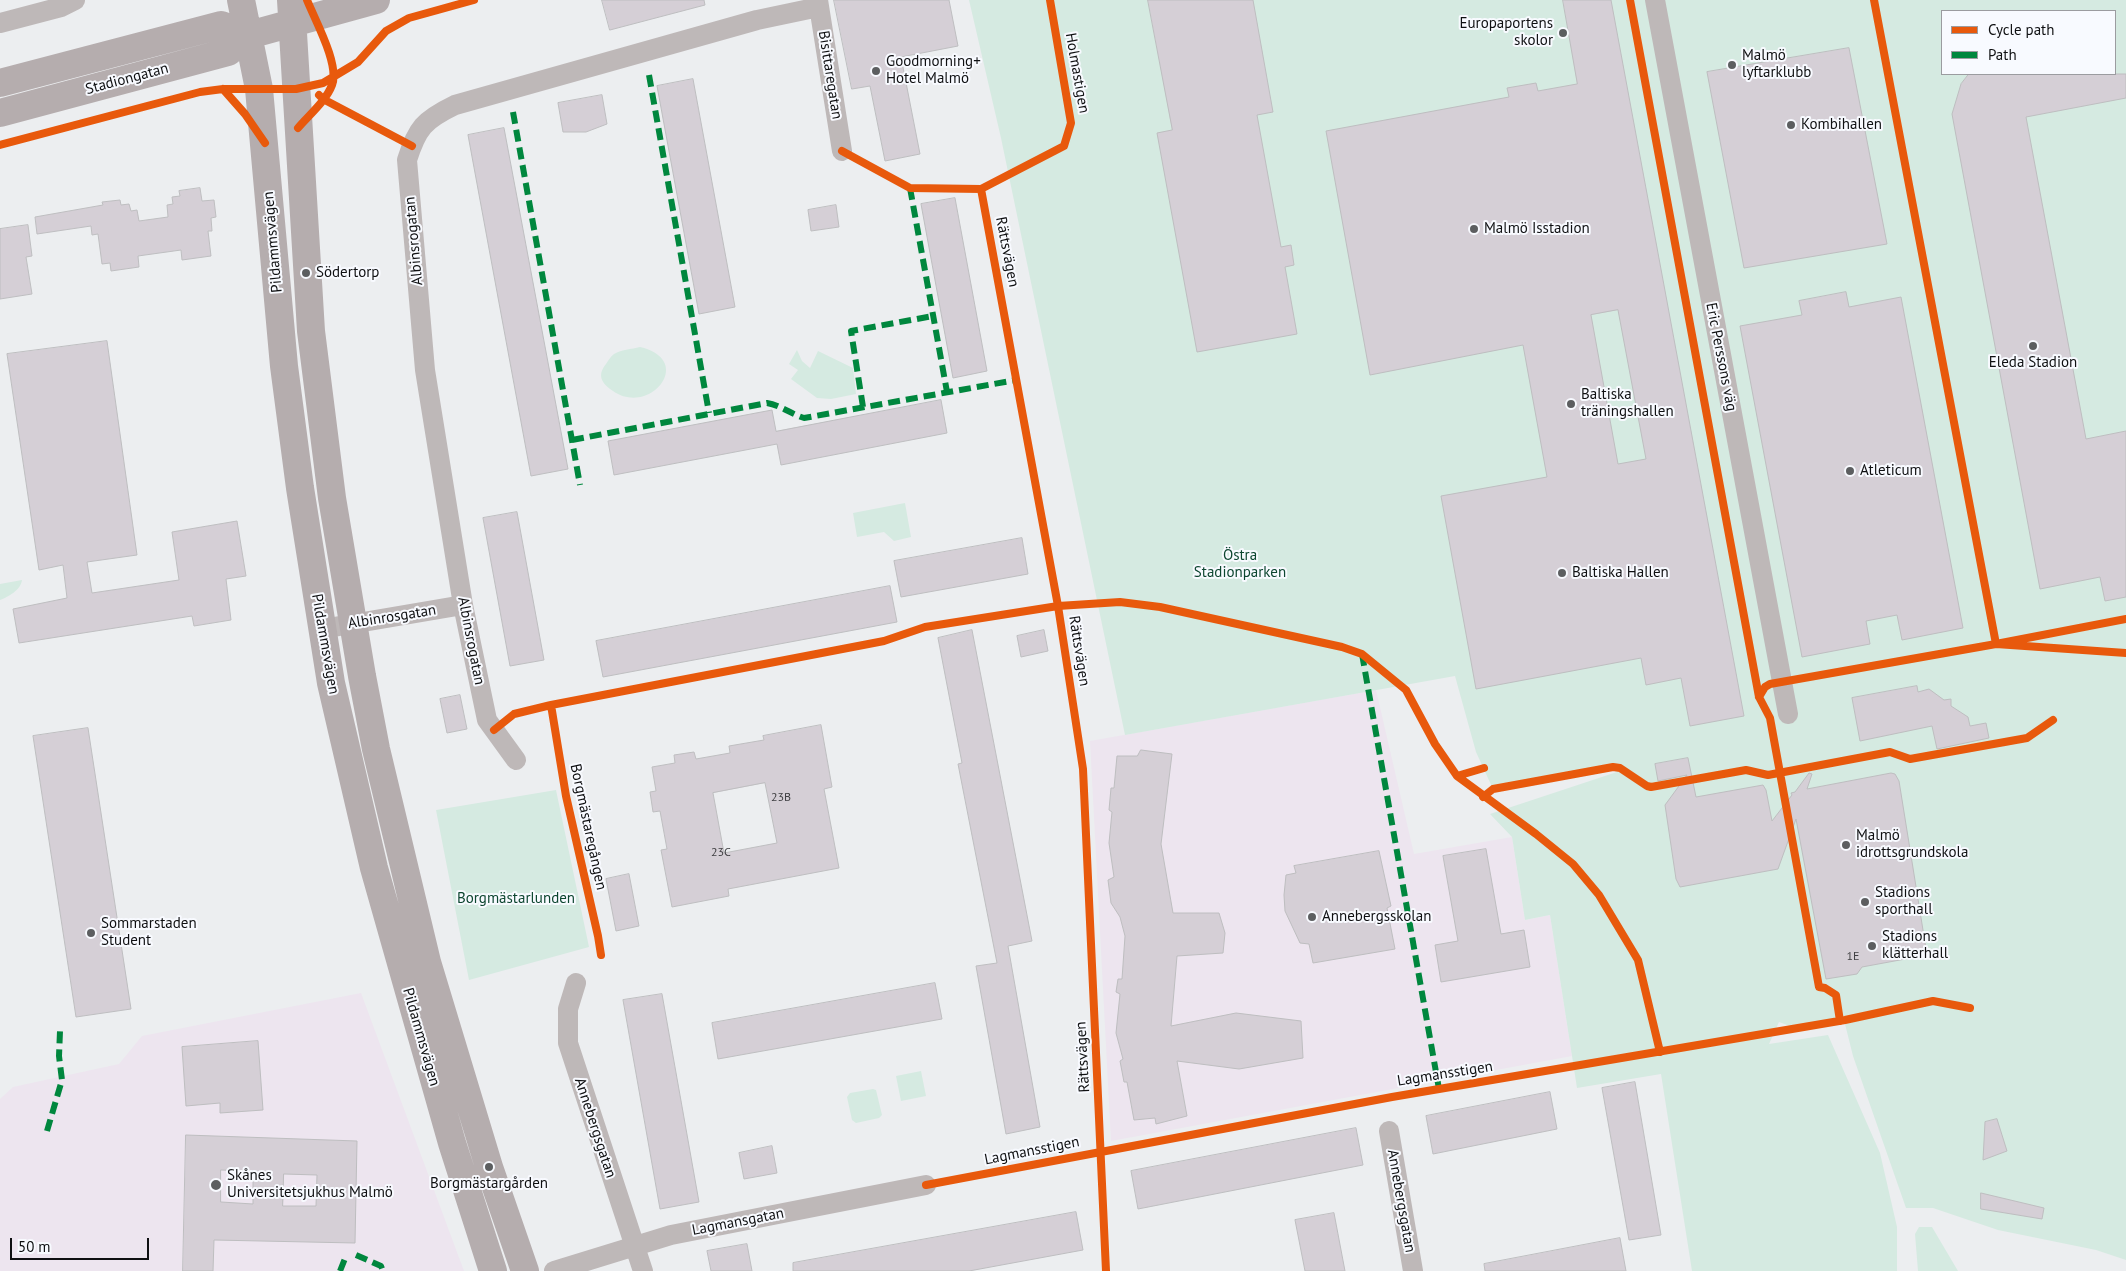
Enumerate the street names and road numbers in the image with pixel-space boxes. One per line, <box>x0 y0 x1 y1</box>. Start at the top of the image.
street label: Bisittaregatan <box>814 29 846 121</box>
street label: Holmastigen <box>1061 31 1093 115</box>
street label: Stadiongatan <box>84 59 170 99</box>
street label: Pildammsvägen <box>260 191 286 293</box>
street label: Albinsrogatan <box>401 196 427 286</box>
street label: Rättsvägen <box>991 215 1023 289</box>
street label: Eric Perssons väg <box>1702 301 1740 413</box>
street label: Pildammsvägen <box>307 592 343 696</box>
street label: Albinsrogatan <box>454 596 488 686</box>
street label: Albinrosgatan <box>347 601 437 633</box>
street label: Rättsvägen <box>1065 614 1093 688</box>
street label: Borgmästaregången <box>566 762 610 892</box>
street label: Pildammsvägen <box>398 986 444 1088</box>
street label: Rättsvägen <box>1072 1021 1094 1093</box>
street label: Lagmansstigen <box>1396 1058 1494 1090</box>
street label: Annebergsgatan <box>570 1076 620 1180</box>
street label: Lagmansstigen <box>983 1133 1081 1169</box>
street label: Annebergsgatan <box>1383 1148 1419 1254</box>
street label: Lagmansgatan <box>690 1204 786 1240</box>

